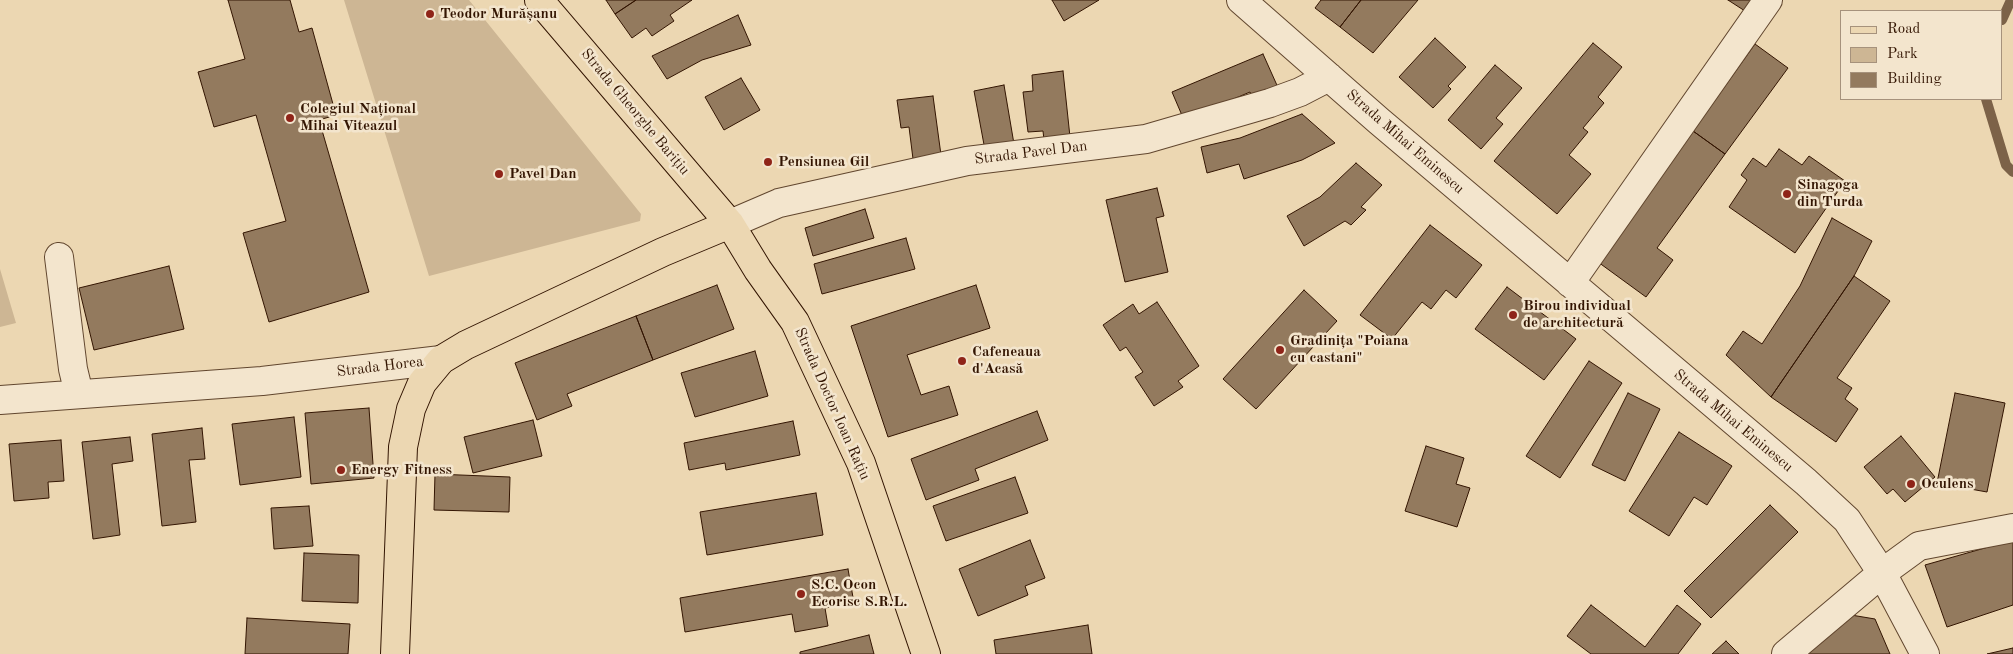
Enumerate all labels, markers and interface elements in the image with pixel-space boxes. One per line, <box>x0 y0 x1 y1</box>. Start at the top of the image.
place label: Teodor Murășanu <box>440 5 557 23</box>
marker: Teodor Murășanu <box>424 8 436 20</box>
legend <box>1840 10 2003 100</box>
text: Road <box>1887 22 1920 37</box>
street label: Strada Gheorghe Barițiu <box>577 45 693 179</box>
text: Park <box>1887 47 1918 62</box>
text: Building <box>1887 72 1942 87</box>
street label: Strada Mihai Eminescu <box>1342 86 1468 198</box>
place label: Colegiul Național Mihai Viteazul <box>300 100 416 135</box>
marker: Colegiul Național Mihai Viteazul <box>284 112 296 124</box>
street label: Strada Pavel Dan <box>974 137 1088 169</box>
place label: Pensiunea Gil <box>778 153 869 171</box>
marker: Pensiunea Gil <box>762 156 774 168</box>
place label: Pavel Dan <box>509 165 577 183</box>
marker: Pavel Dan <box>493 168 505 180</box>
place label: Sinagoga din Turda <box>1797 176 1863 211</box>
marker: Sinagoga din Turda <box>1781 188 1793 200</box>
place label: Birou individual de architectură <box>1523 297 1631 332</box>
marker: Birou individual de architectură <box>1507 309 1519 321</box>
street label: Strada Doctor Ioan Rațiu <box>790 325 874 483</box>
place label: Gradinița "Poiana cu castani" <box>1290 332 1409 367</box>
place label: Cafeneaua d'Acasă <box>972 343 1041 378</box>
marker: Gradinița "Poiana cu castani" <box>1274 344 1286 356</box>
street label: Strada Horea <box>336 353 424 381</box>
marker: Cafeneaua d'Acasă <box>956 355 968 367</box>
street label: Strada Mihai Eminescu <box>1670 366 1796 476</box>
place label: Energy Fitness <box>351 461 452 479</box>
marker: Energy Fitness <box>335 464 347 476</box>
place label: Oculens <box>1921 475 1973 493</box>
marker: Oculens <box>1905 478 1917 490</box>
place label: S.C. Ocon Ecorisc S.R.L. <box>811 576 907 611</box>
marker: S.C. Ocon Ecorisc S.R.L. <box>795 588 807 600</box>

